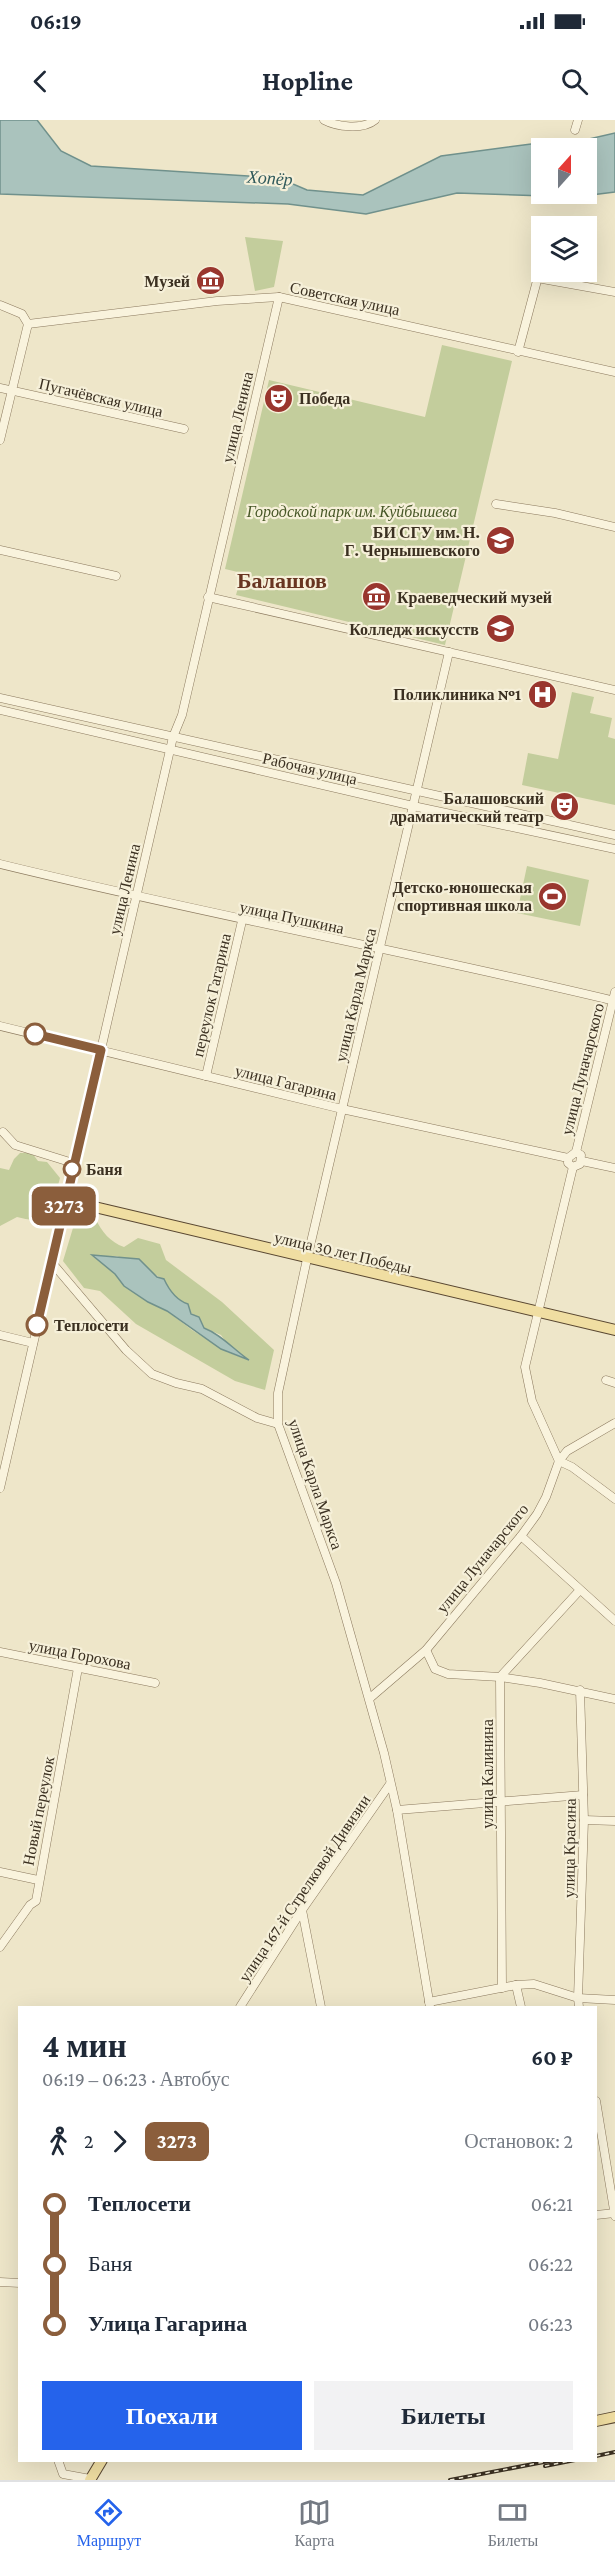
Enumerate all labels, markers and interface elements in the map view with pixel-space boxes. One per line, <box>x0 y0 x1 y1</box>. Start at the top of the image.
text: 06:19 <box>30 9 82 34</box>
icon: back <box>24 65 57 98</box>
icon: search <box>558 65 591 98</box>
text: Hopline <box>262 66 353 96</box>
north arrow <box>531 138 597 204</box>
map controls <box>531 138 597 282</box>
water label: Хопёр <box>246 166 293 190</box>
button: layers <box>531 216 597 282</box>
museum icon: Музей <box>195 265 227 297</box>
place label: Музей <box>144 273 190 291</box>
street label: Советская улица <box>288 279 401 319</box>
street label: улица Ленина <box>219 370 257 465</box>
street label: Пугачёвская улица <box>37 375 165 421</box>
theatre icon: Победа <box>262 382 294 414</box>
place label: Победа <box>299 390 350 407</box>
park label: Городской парк им. Куйбышева <box>246 503 457 521</box>
place label: БИ СГУ им. Н. Г. Чернышевского <box>344 524 480 560</box>
school or university icon: БИ СГУ им. Н. Г. Чернышевского <box>485 525 517 557</box>
district label: Балашов <box>237 568 327 593</box>
museum icon: Краеведческий музей <box>360 581 392 613</box>
place label: Краеведческий музей <box>397 589 552 607</box>
school or university icon: Колледж искусств <box>484 613 516 645</box>
place label: Колледж искусств <box>349 621 479 639</box>
hospital icon: Поликлиника №1 <box>526 678 558 710</box>
place label: Поликлиника №1 <box>393 686 521 703</box>
street label: Рабочая улица <box>261 749 359 789</box>
place label: Балашовский драматический театр <box>390 790 544 826</box>
theatre icon: Балашовский драматический театр <box>549 791 581 823</box>
street label: улица Ленина <box>106 842 144 937</box>
place label: Детско-юношеская спортивная школа <box>392 879 532 915</box>
sports icon: Детско-юношеская спортивная школа <box>537 880 569 912</box>
street label: улица Пушкина <box>238 898 346 938</box>
street label: улица Карла Маркса <box>332 926 380 1064</box>
street label: переулок Гагарина <box>189 932 235 1059</box>
street label: улица Луначарского <box>558 1001 608 1137</box>
unlabelled marker <box>24 1023 46 1045</box>
street label: улица Гагарина <box>233 1062 339 1104</box>
marker: Баня <box>63 1160 81 1178</box>
place label: Баня <box>86 1161 123 1178</box>
line badge: 3273 <box>22 1186 106 1226</box>
text: 3273 <box>44 1194 84 1218</box>
street label: улица 30 лет Победы <box>272 1228 413 1278</box>
marker: Теплосети <box>26 1314 48 1336</box>
place label: Теплосети <box>54 1317 129 1334</box>
street label: улица Карла Маркса <box>284 1417 346 1552</box>
street label: улица Луначарского <box>433 1500 532 1617</box>
street label: улица Горохова <box>27 1636 132 1674</box>
street label: улица Калинина <box>479 1719 497 1829</box>
street label: Новый переулок <box>20 1755 58 1867</box>
street label: улица 167-й Стрелковой Дивизии <box>235 1791 374 1985</box>
street label: улица Красина <box>560 1798 580 1898</box>
text: 4 мин <box>42 2027 127 2064</box>
text: 60 ₽ <box>531 2045 573 2070</box>
text: 06:19 – 06:23 · Автобус <box>42 2068 230 2090</box>
icon: walk <box>42 2125 75 2158</box>
icon: forward <box>103 2125 136 2158</box>
text: 3273 <box>157 2129 197 2153</box>
text: 2 <box>84 2130 94 2152</box>
text: Остановок: 2 <box>464 2130 573 2152</box>
text: Теплосети <box>88 2191 191 2216</box>
text: 06:21 <box>531 2193 573 2215</box>
text: Баня <box>88 2251 132 2276</box>
text: 06:22 <box>528 2253 573 2275</box>
text: Улица Гагарина <box>88 2311 247 2336</box>
text: 06:23 <box>528 2313 573 2335</box>
button: Поехали <box>42 2381 302 2450</box>
button: Билеты <box>314 2381 573 2450</box>
tab: Маршрут <box>77 2496 141 2550</box>
tab: Карта <box>295 2496 334 2550</box>
tab: Билеты <box>488 2496 538 2550</box>

